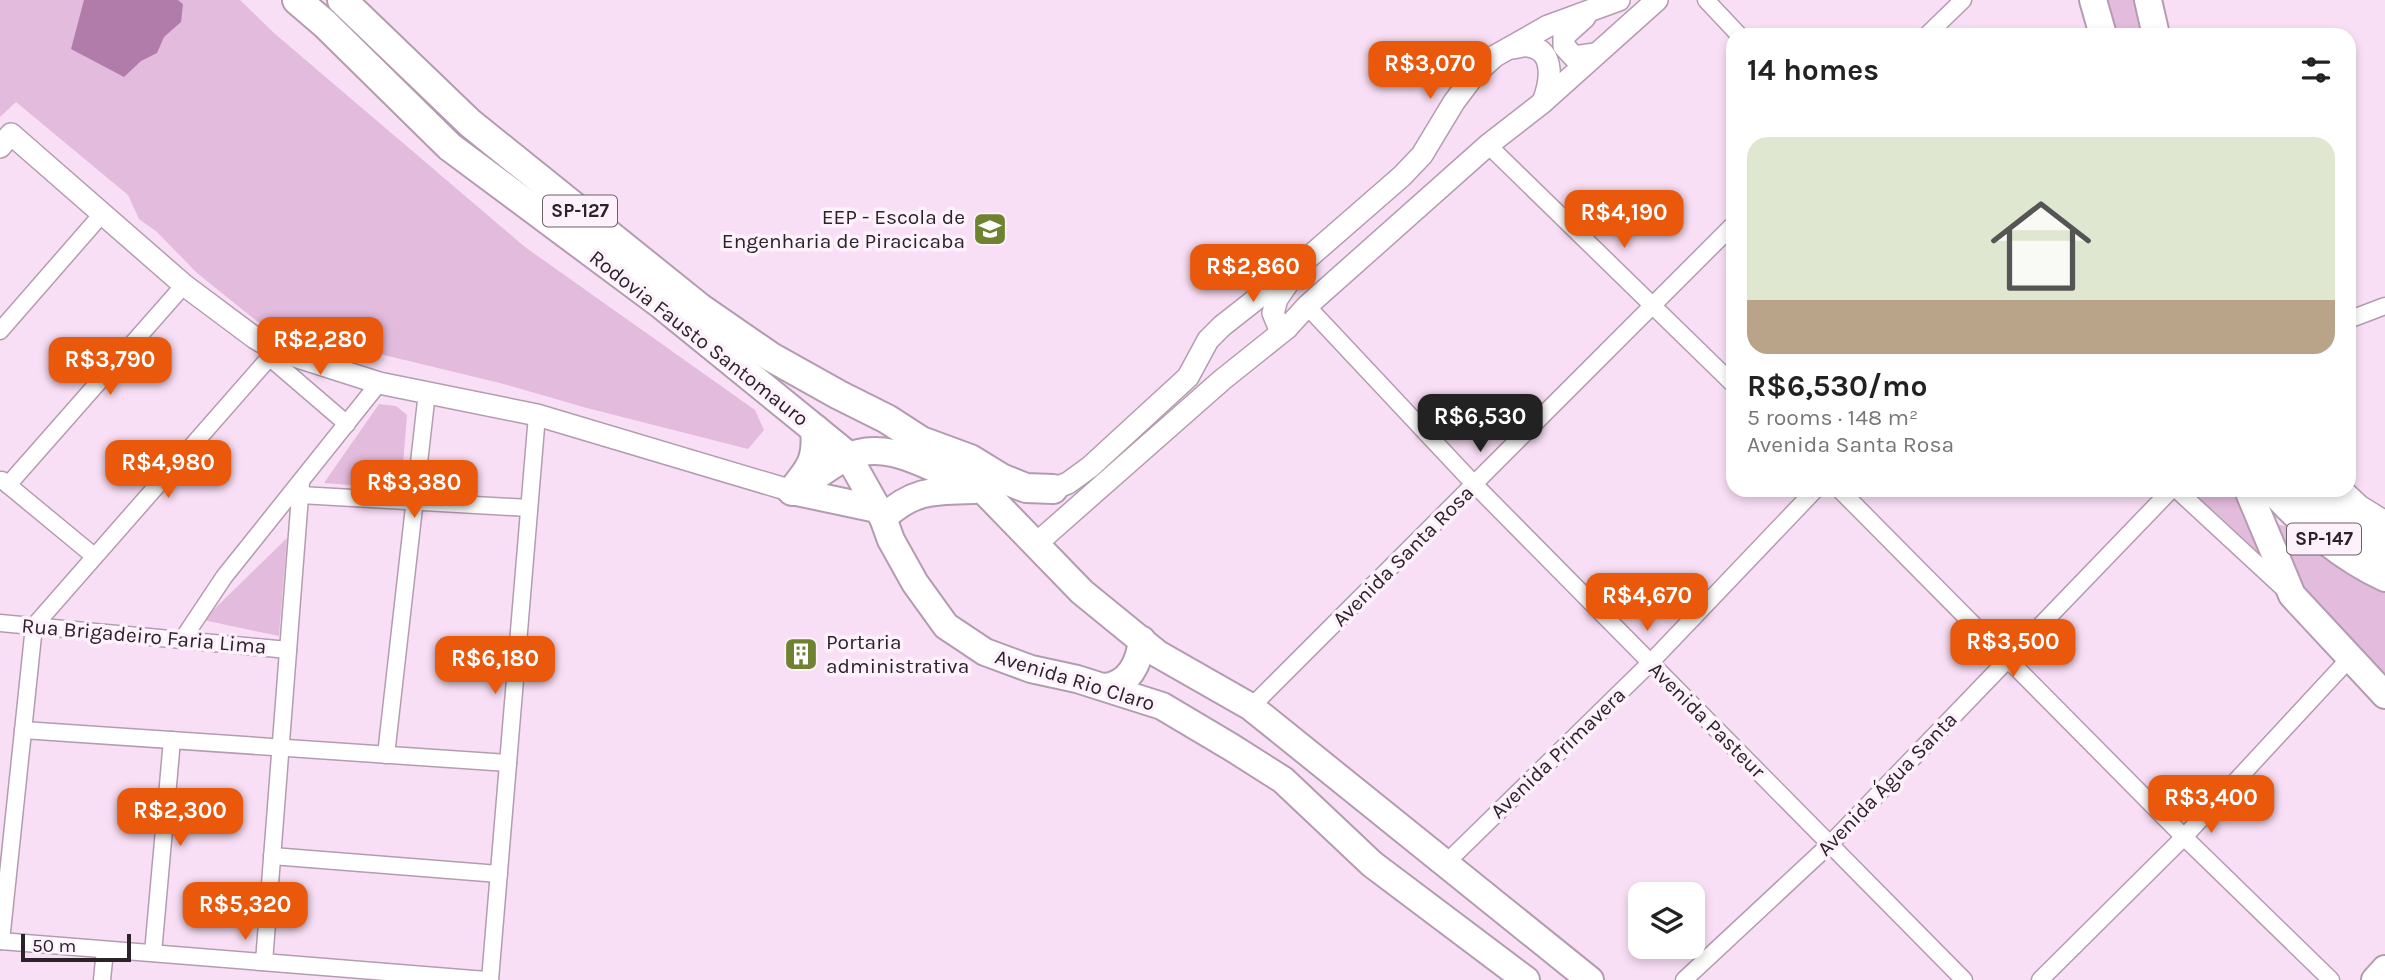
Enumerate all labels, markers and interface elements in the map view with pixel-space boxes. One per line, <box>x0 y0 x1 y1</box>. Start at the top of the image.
pin: R$3,070 <box>1365 42 1495 101</box>
text: R$3,070 <box>1384 50 1476 77</box>
icon: filters <box>2297 51 2335 89</box>
text: 14 homes <box>1747 52 1879 88</box>
icon: home <box>1978 183 2104 309</box>
pin: R$4,190 <box>1559 190 1689 250</box>
road number: SP-127 <box>543 196 617 226</box>
text: R$4,190 <box>1581 199 1667 226</box>
place label: EEP - Escola de Engenharia de Piracicaba <box>722 205 965 253</box>
school or university icon: EEP - Escola de Engenharia de Piracicaba <box>971 210 1009 248</box>
pin: R$2,860 <box>1188 244 1318 304</box>
street label: Rodovia Fausto Santomauro <box>585 245 813 431</box>
text: R$2,860 <box>1206 253 1300 280</box>
pin: R$2,280 <box>255 318 385 377</box>
text: R$2,280 <box>273 326 367 353</box>
pin: R$3,790 <box>45 338 175 397</box>
text: R$3,790 <box>65 346 155 373</box>
text: R$6,530/mo <box>1747 368 1927 404</box>
pin: R$6,530 <box>1415 394 1545 454</box>
text: R$6,530 <box>1434 403 1526 430</box>
text: 5 rooms · 148 m² <box>1747 404 1918 431</box>
text: Avenida Santa Rosa <box>1747 431 1954 458</box>
pin: R$4,980 <box>103 440 233 500</box>
text: R$4,980 <box>121 449 215 476</box>
pin: R$3,380 <box>349 461 479 520</box>
text: R$3,380 <box>367 469 461 496</box>
street label: Avenida Santa Rosa <box>1328 481 1478 631</box>
road number: SP-147 <box>2287 524 2361 554</box>
pin: R$4,670 <box>1582 574 1712 633</box>
text: R$4,670 <box>1602 582 1692 609</box>
street label: Rua Brigadeiro Faria Lima <box>21 613 267 659</box>
pin: R$3,500 <box>1948 620 2078 679</box>
text: R$3,500 <box>1966 628 2060 655</box>
place label: Portaria administrativa <box>826 630 969 678</box>
building icon: Portaria administrativa <box>782 635 820 673</box>
pin: R$6,180 <box>430 636 560 696</box>
street label: Avenida Rio Claro <box>992 644 1158 716</box>
text: R$6,180 <box>451 645 539 672</box>
street label: Avenida Pasteur <box>1644 657 1770 783</box>
street label: Avenida Primavera <box>1486 683 1630 823</box>
street label: Avenida Água Santa <box>1812 707 1962 861</box>
pin: R$3,400 <box>2146 776 2276 835</box>
text: R$3,400 <box>2164 784 2258 811</box>
pin: R$2,300 <box>115 788 245 848</box>
text: R$2,300 <box>133 797 227 824</box>
map controls <box>1628 882 1705 959</box>
button: layers <box>1628 882 1705 959</box>
pin: R$5,320 <box>180 883 310 942</box>
text: R$5,320 <box>199 891 291 918</box>
scale bar <box>21 931 131 963</box>
text: 50 m <box>32 935 76 957</box>

